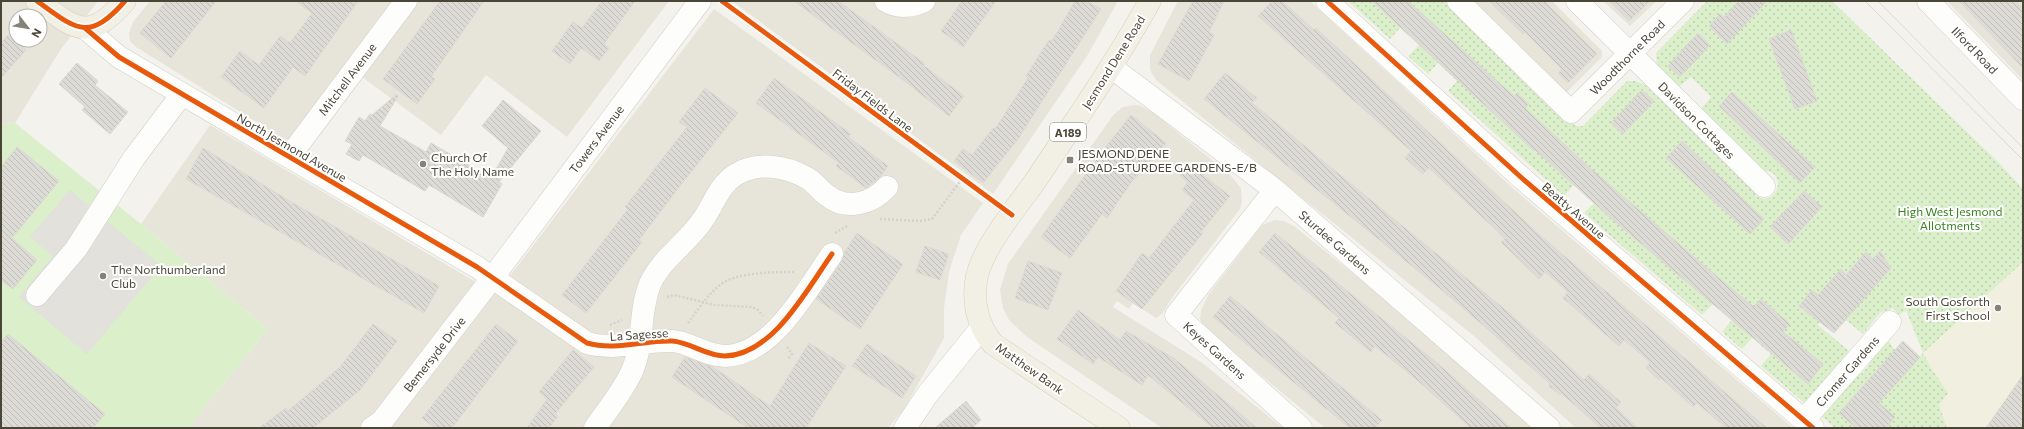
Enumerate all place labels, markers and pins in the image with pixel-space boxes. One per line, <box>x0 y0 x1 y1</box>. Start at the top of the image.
place label: JESMOND DENE ROAD-STURDEE GARDENS-E/B <box>1078 146 1257 174</box>
place label: Church Of The Holy Name <box>431 150 514 178</box>
marker: JESMOND DENE ROAD-STURDEE GARDENS-E/B <box>1065 155 1075 165</box>
marker: Church Of The Holy Name <box>418 159 428 169</box>
place label: The Northumberland Club <box>111 262 226 290</box>
marker: The Northumberland Club <box>98 271 108 281</box>
place label: South Gosforth First School <box>1906 294 1990 322</box>
marker: South Gosforth First School <box>1993 303 2003 313</box>

